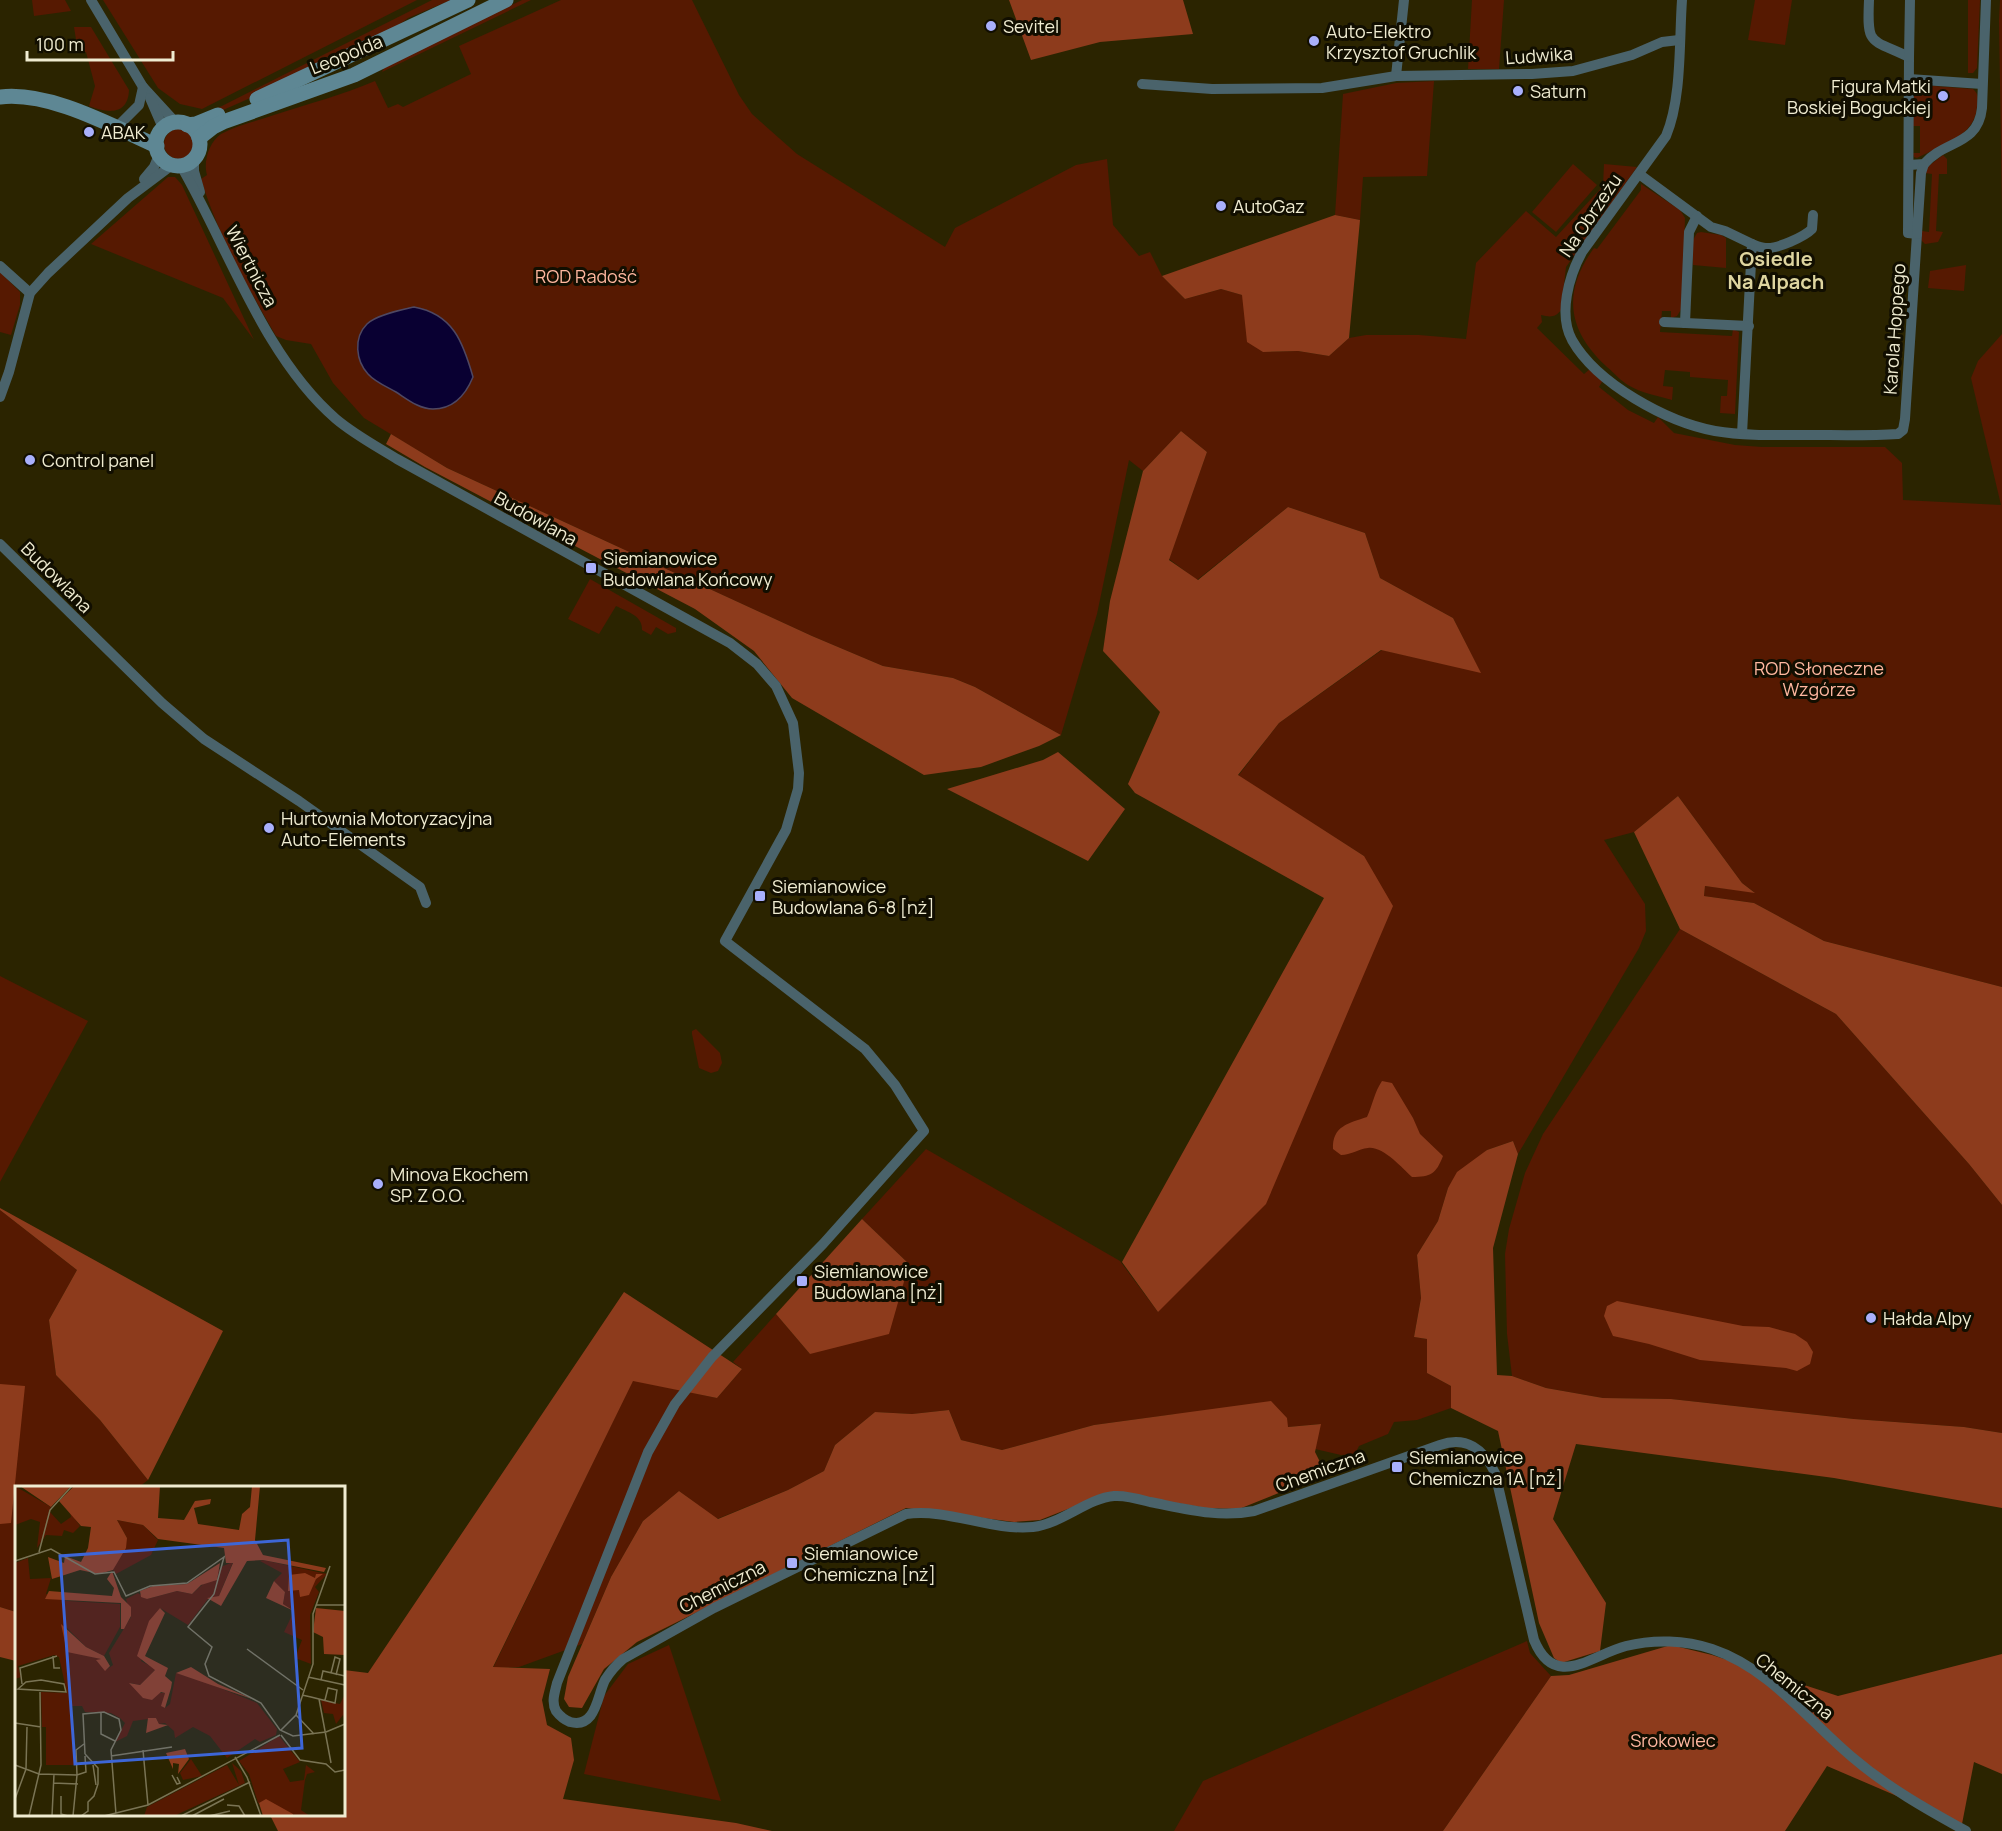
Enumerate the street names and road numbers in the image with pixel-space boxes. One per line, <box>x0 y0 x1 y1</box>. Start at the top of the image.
street label: Leopolda <box>306 29 386 79</box>
street label: Ludwika <box>1504 41 1574 69</box>
street label: Na Obrzeżu <box>1553 169 1627 261</box>
street label: Wiertnicza <box>221 221 283 311</box>
street label: Karola Hoppego <box>1877 263 1911 395</box>
street label: Budowlana <box>490 485 582 551</box>
street label: Budowlana <box>16 536 98 618</box>
street label: Chemiczna <box>1272 1443 1368 1497</box>
street label: Chemiczna <box>675 1554 769 1618</box>
street label: Chemiczna <box>1751 1647 1839 1725</box>

